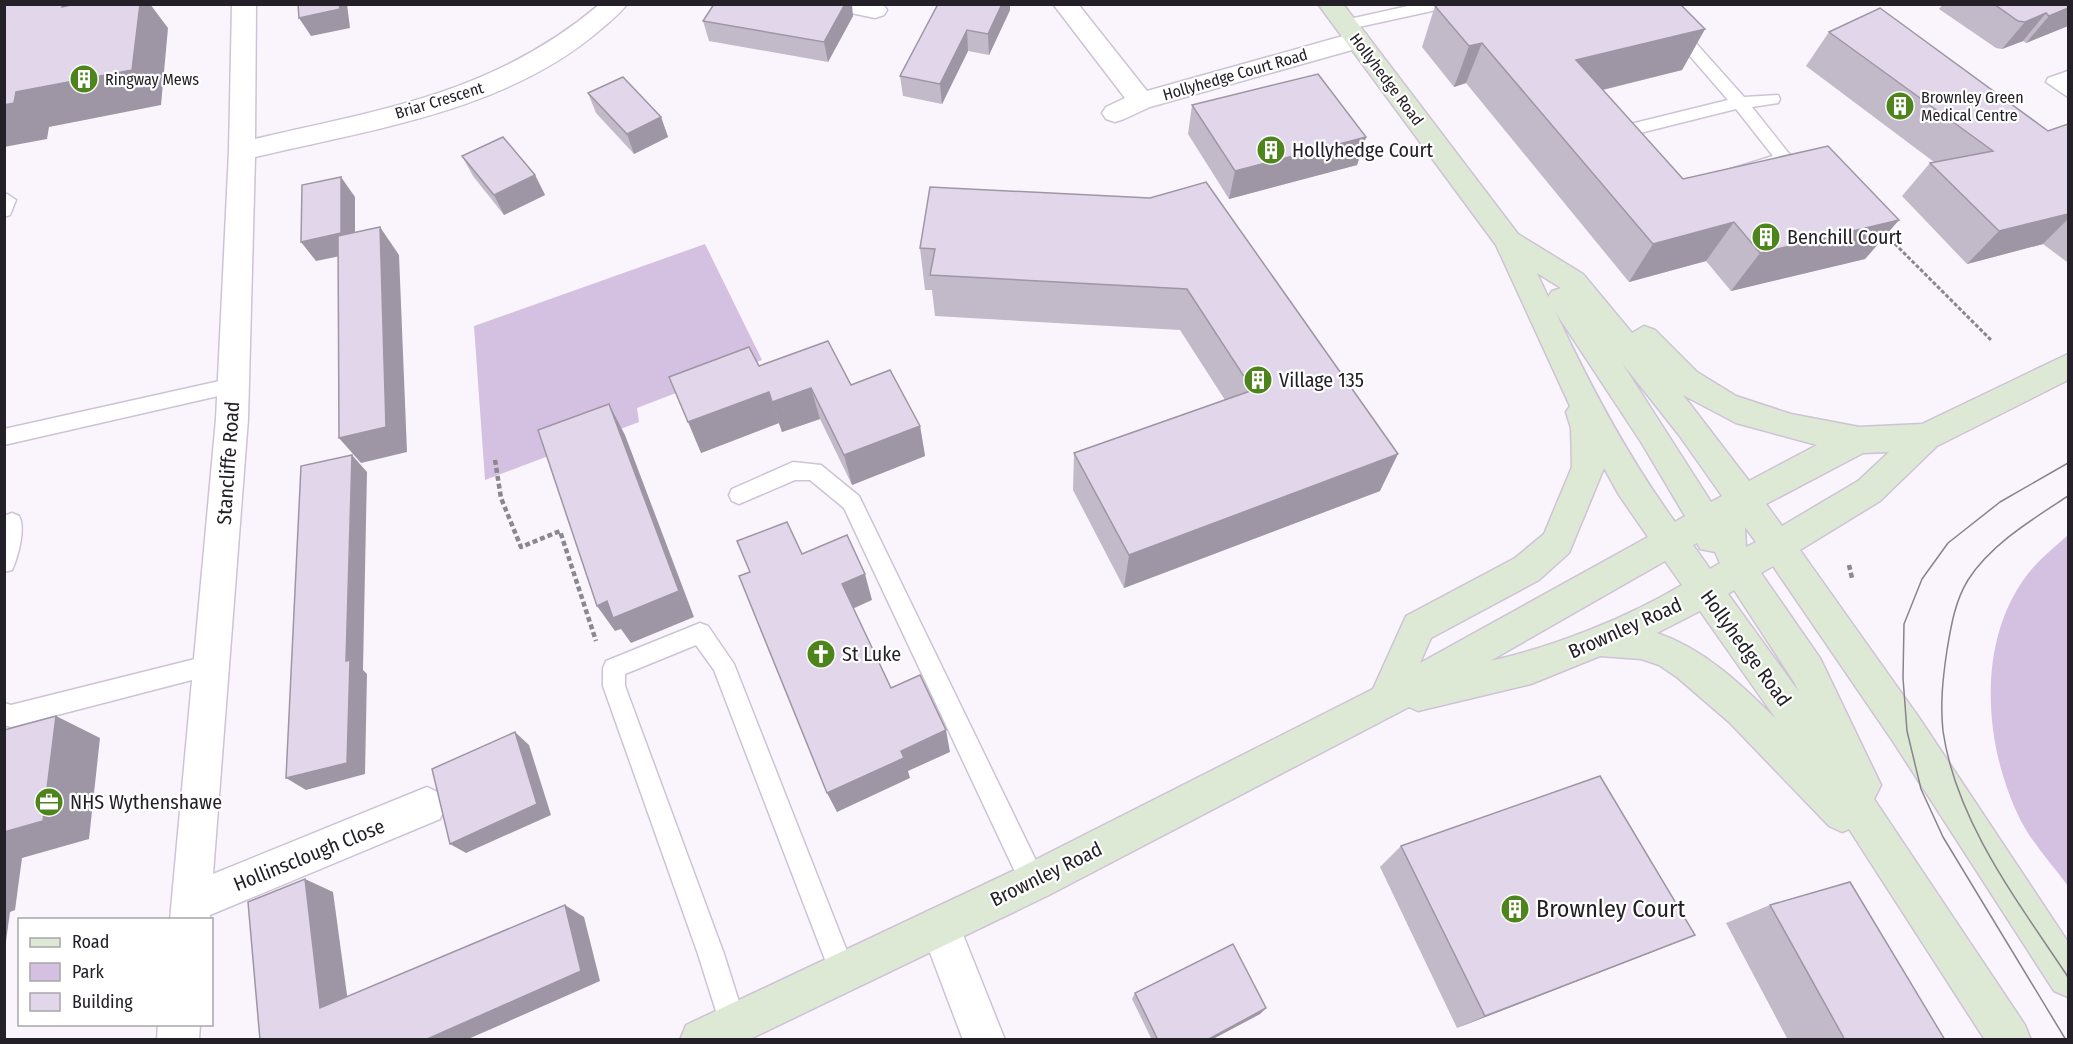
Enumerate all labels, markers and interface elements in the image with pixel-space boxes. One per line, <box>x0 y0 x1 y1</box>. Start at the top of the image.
street label: Hollyhedge Road <box>1346 29 1427 129</box>
street label: Hollyhedge Court Road <box>1161 45 1310 104</box>
building icon: Ringway Mews <box>68 63 100 95</box>
place label: Ringway Mews <box>105 70 199 89</box>
street label: Briar Crescent <box>393 78 486 123</box>
place label: Brownley Green Medical Centre <box>1921 88 2024 125</box>
building icon: Brownley Green Medical Centre <box>1884 90 1916 122</box>
building icon: Hollyhedge Court <box>1255 134 1287 166</box>
place label: Hollyhedge Court <box>1292 138 1433 162</box>
building icon: Benchill Court <box>1750 221 1782 253</box>
place label: Benchill Court <box>1787 225 1902 249</box>
building icon: Village 135 <box>1242 364 1274 396</box>
place label: Village 135 <box>1279 368 1364 392</box>
street label: Stancliffe Road <box>212 401 244 525</box>
street label: Hollyhedge Road <box>1696 585 1796 711</box>
street label: Brownley Road <box>1565 592 1685 664</box>
church icon: St Luke <box>805 638 837 670</box>
place label: St Luke <box>842 642 901 666</box>
office icon: NHS Wythenshawe <box>33 786 65 818</box>
place label: NHS Wythenshawe <box>70 790 222 814</box>
street label: Hollinsclough Close <box>230 814 388 896</box>
street label: Brownley Road <box>986 837 1106 911</box>
building icon: Brownley Court <box>1499 893 1531 925</box>
place label: Brownley Court <box>1536 895 1685 923</box>
legend <box>18 918 213 1026</box>
text: Road <box>72 931 109 953</box>
text: Park <box>72 961 105 983</box>
text: Building <box>72 991 133 1013</box>

